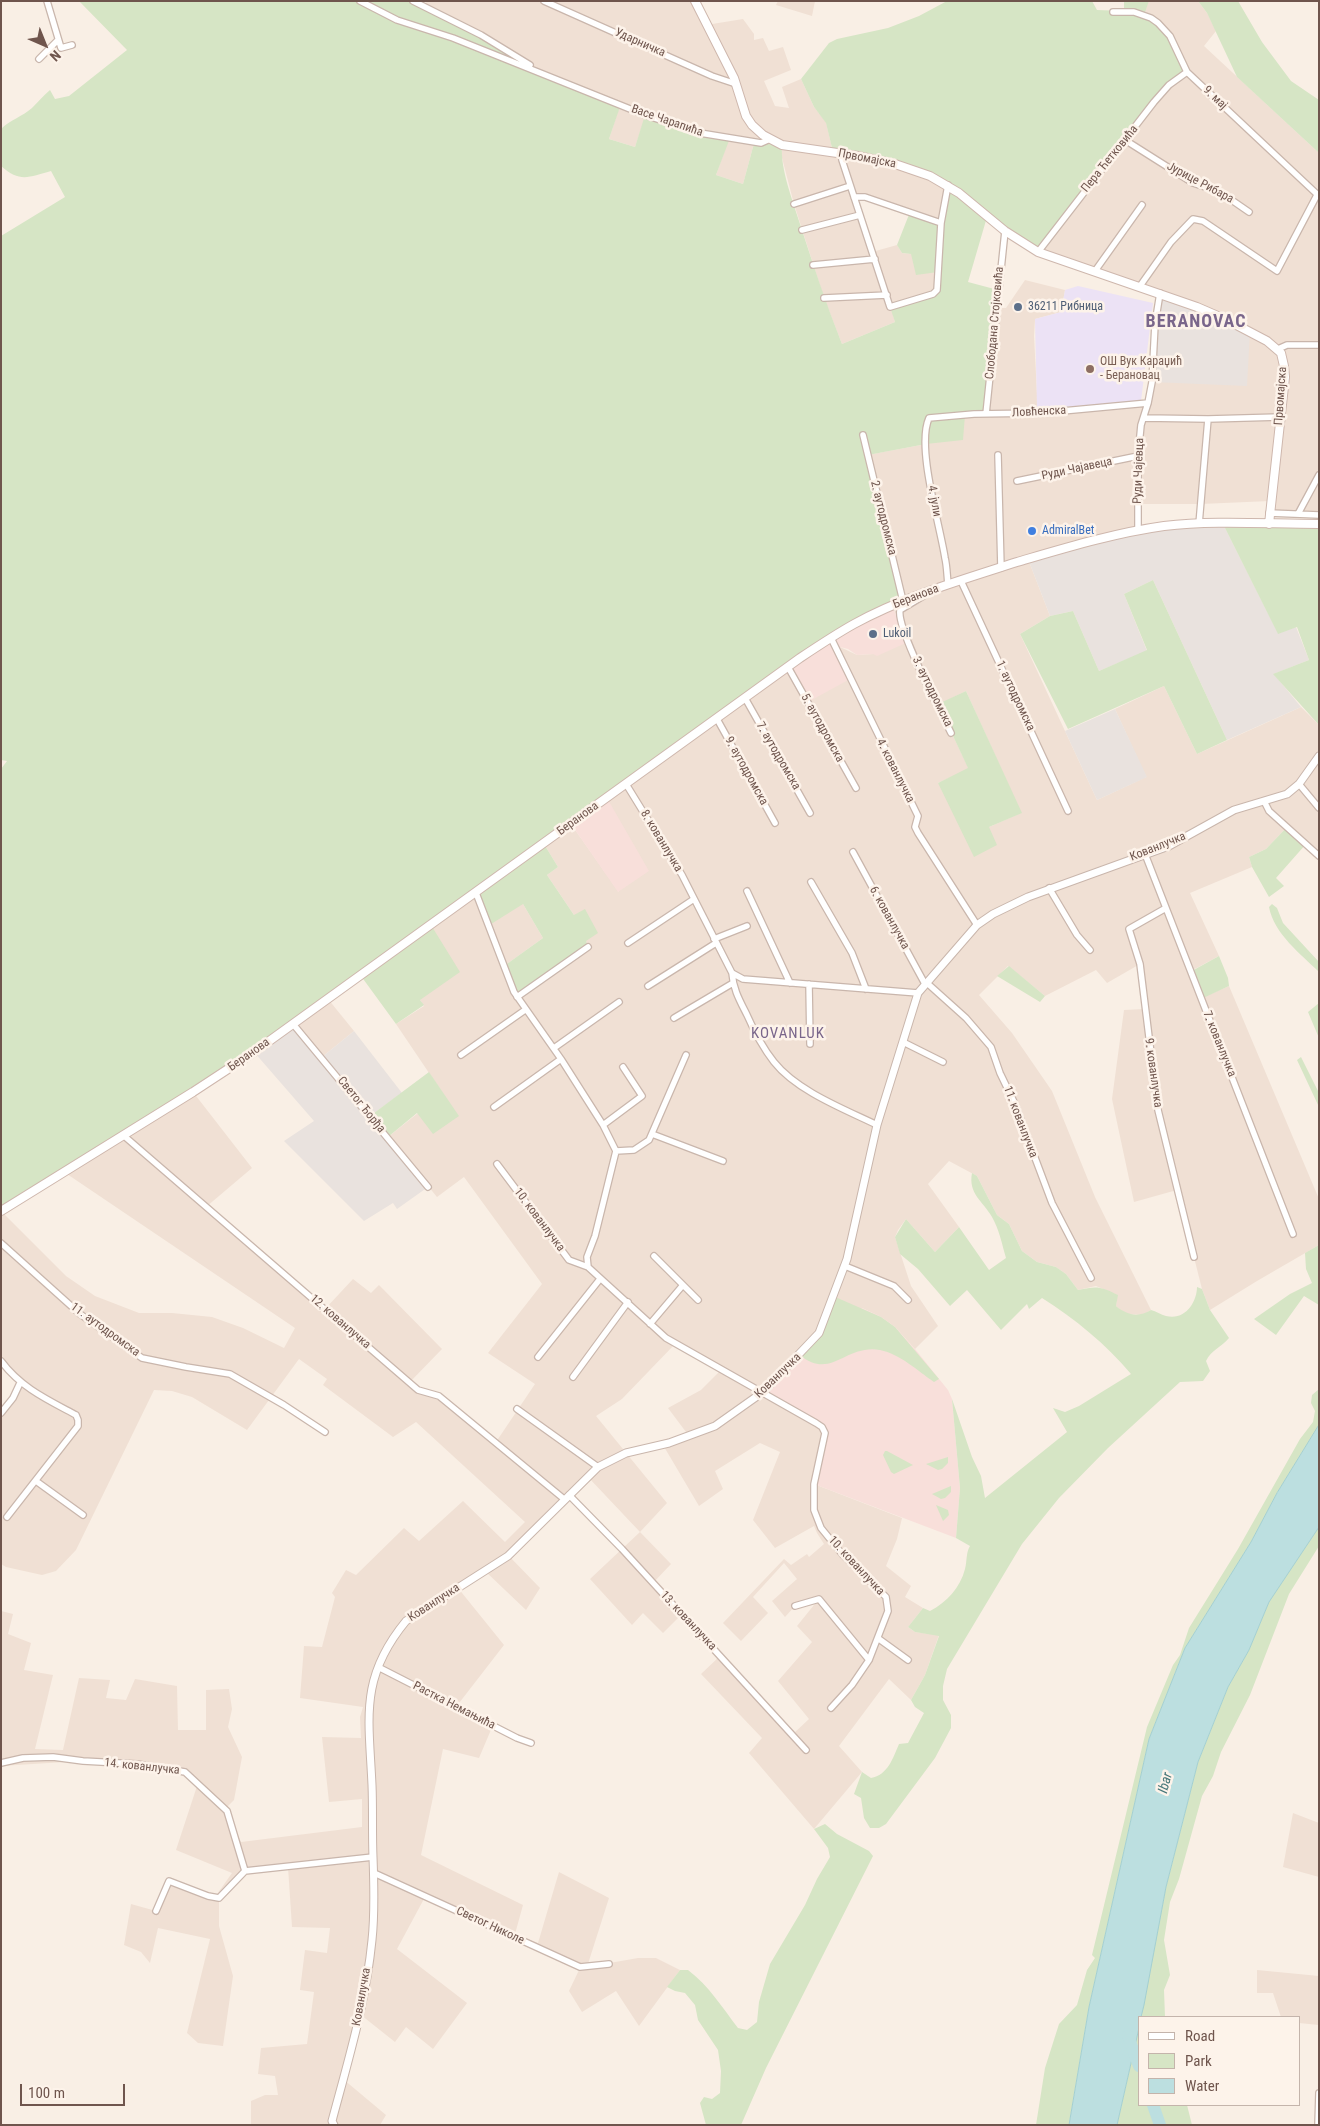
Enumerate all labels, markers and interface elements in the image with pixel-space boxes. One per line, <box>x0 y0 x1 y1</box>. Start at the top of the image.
north arrow <box>20 20 70 70</box>
street label: Ударничка <box>613 26 667 60</box>
text: N <box>47 47 64 65</box>
street label: 9. мај <box>1200 83 1230 113</box>
street label: Васе Чарапића <box>629 102 705 140</box>
street label: Пера Ћетковића <box>1079 123 1141 195</box>
street label: Првомајска <box>837 146 897 172</box>
street label: Јурице Рибара <box>1164 159 1236 207</box>
street label: Слободана Стојковића <box>983 266 1007 380</box>
place label: 36211 Рибница <box>1028 300 1103 314</box>
marker: 36211 Рибница <box>1012 301 1024 313</box>
district label: BERANOVAC <box>1144 311 1248 333</box>
place label: ОШ Вук Караџић - Берановац <box>1100 355 1182 383</box>
marker: ОШ Вук Караџић - Берановац <box>1084 363 1096 375</box>
street label: Првомајска <box>1272 366 1290 426</box>
street label: Ловћенска <box>1012 403 1066 421</box>
street label: Руди Чајевца <box>1131 438 1147 504</box>
street label: Руди Чајавеца <box>1040 454 1114 484</box>
street label: 2. аутодромска <box>867 479 899 557</box>
street label: 4. јули <box>924 484 944 518</box>
place label: AdmiralBet <box>1042 524 1094 538</box>
marker: AdmiralBet <box>1026 525 1038 537</box>
street label: Беранова <box>891 582 941 612</box>
place label: Lukoil <box>883 627 911 641</box>
marker: Lukoil <box>867 628 879 640</box>
street label: 3. аутодромска <box>909 655 955 729</box>
street label: 1. аутодромска <box>992 658 1038 734</box>
street label: 5. аутодромска <box>797 691 847 765</box>
street label: 7. аутодромска <box>753 719 803 793</box>
street label: 9. аутодромска <box>721 734 771 808</box>
street label: 4. кованлучка <box>873 737 917 805</box>
street label: Беранова <box>554 799 602 839</box>
street label: 8. кованлучка <box>637 807 685 875</box>
street label: Кованлучка <box>1128 829 1188 865</box>
street label: 6. кованлучка <box>866 884 912 952</box>
street label: 7. кованлучка <box>1199 1009 1239 1079</box>
district label: KOVANLUK <box>750 1025 826 1043</box>
street label: Беранова <box>225 1035 273 1075</box>
street label: 9. кованлучка <box>1141 1037 1165 1109</box>
street label: Светог Ђорђа <box>334 1074 388 1136</box>
street label: 11. кованлучка <box>1000 1084 1040 1160</box>
street label: 10. кованлучка <box>510 1185 568 1255</box>
street label: 12. кованлучка <box>307 1292 373 1352</box>
street label: 11. аутодромска <box>68 1300 142 1360</box>
street label: Кованлучка <box>752 1350 804 1402</box>
street label: 10. кованлучка <box>825 1533 887 1599</box>
street label: Кованлучка <box>405 1581 463 1625</box>
street label: 13. кованлучка <box>657 1588 719 1654</box>
street label: Растка Немањића <box>410 1679 498 1733</box>
street label: 14. кованлучка <box>104 1756 180 1778</box>
water label: Ibar <box>1155 1771 1177 1795</box>
street label: Светог Николе <box>454 1904 526 1948</box>
street label: Кованлучка <box>350 1967 374 2027</box>
legend <box>1138 2016 1300 2106</box>
text: Road <box>1185 2027 1215 2045</box>
text: Park <box>1185 2052 1212 2070</box>
scale bar <box>22 2074 128 2106</box>
text: Water <box>1185 2077 1219 2095</box>
text: 100 m <box>28 2084 65 2102</box>

